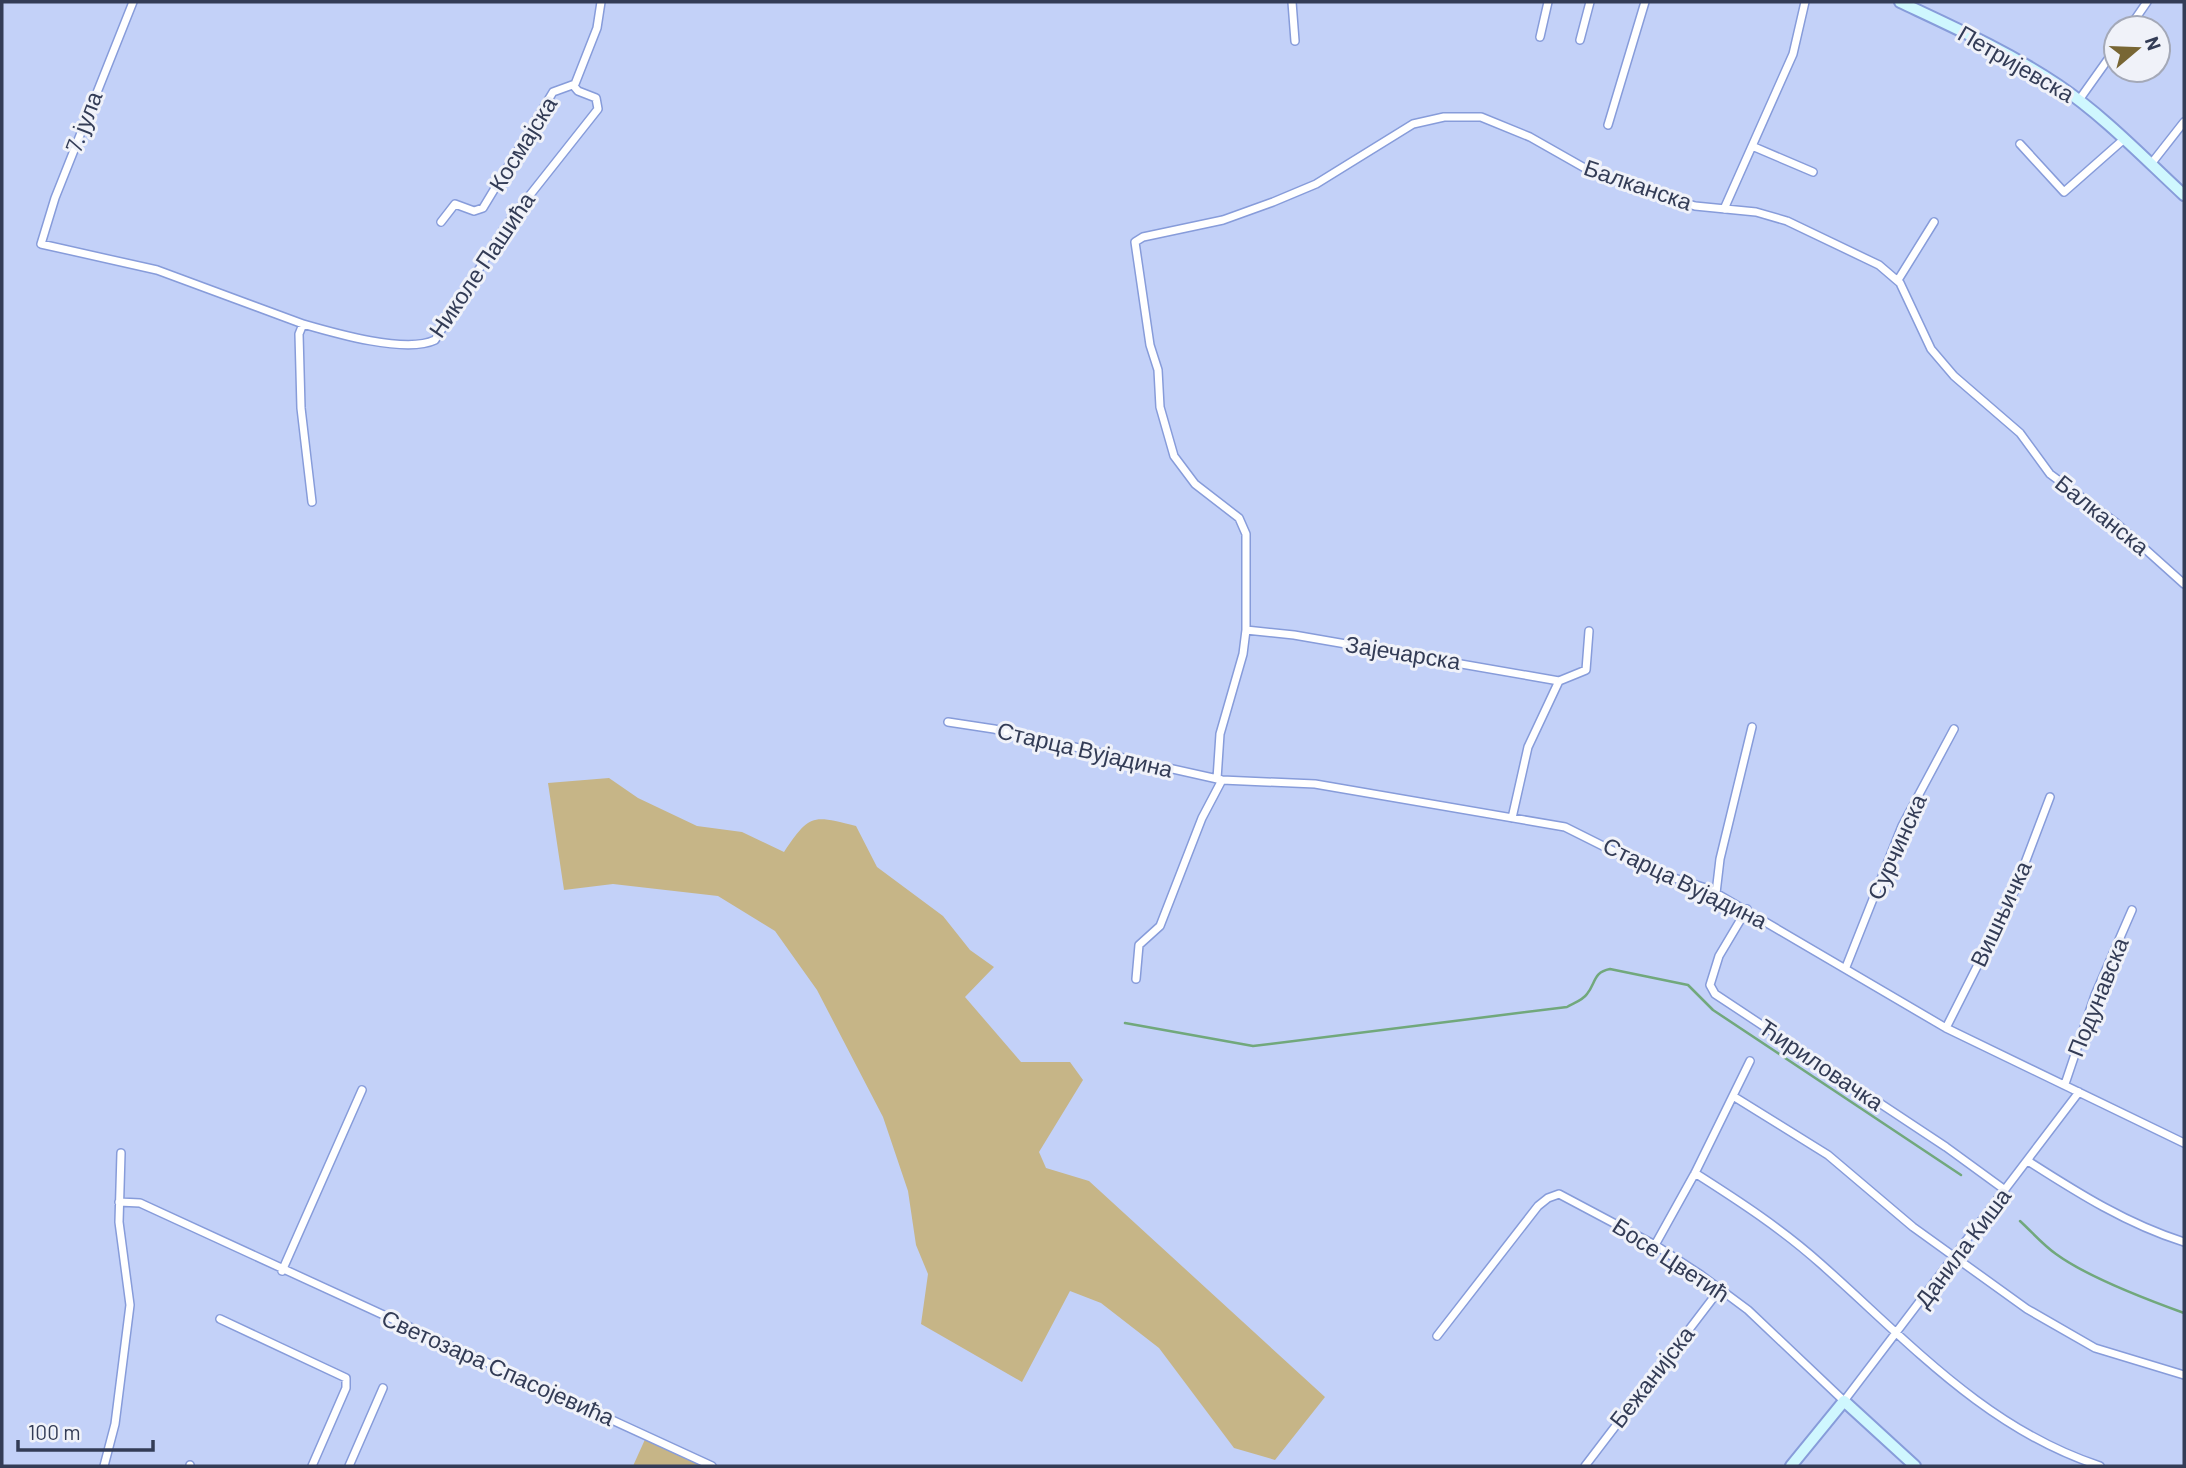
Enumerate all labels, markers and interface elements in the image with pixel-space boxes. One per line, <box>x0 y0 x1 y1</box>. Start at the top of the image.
north arrow <box>2102 14 2172 84</box>
street label: Петријевска <box>1953 19 2080 108</box>
text: N <box>2141 34 2166 53</box>
street label: 7. јула <box>59 87 108 156</box>
street label: Космајска <box>482 91 562 196</box>
street label: Балканска <box>1581 153 1696 216</box>
street label: Николе Пашића <box>422 186 540 342</box>
street label: Балканска <box>2050 468 2155 561</box>
street label: Зајечарска <box>1344 629 1463 675</box>
street label: Старца Вујадина <box>995 715 1176 783</box>
street label: Сурчинска <box>1860 789 1932 904</box>
street label: Старца Вујадина <box>1599 830 1772 934</box>
street label: Вишњичка <box>1963 856 2037 971</box>
street label: Подунавска <box>2060 933 2134 1060</box>
street label: Ћириловачка <box>1754 1012 1889 1116</box>
street label: Данила Киша <box>1908 1182 2016 1313</box>
street label: Босе Цветић <box>1608 1211 1735 1307</box>
street label: Светозара Спасојевића <box>378 1303 619 1431</box>
street label: Бежанијска <box>1603 1320 1700 1433</box>
scale bar <box>18 1408 152 1452</box>
text: 100 m <box>28 1419 81 1444</box>

